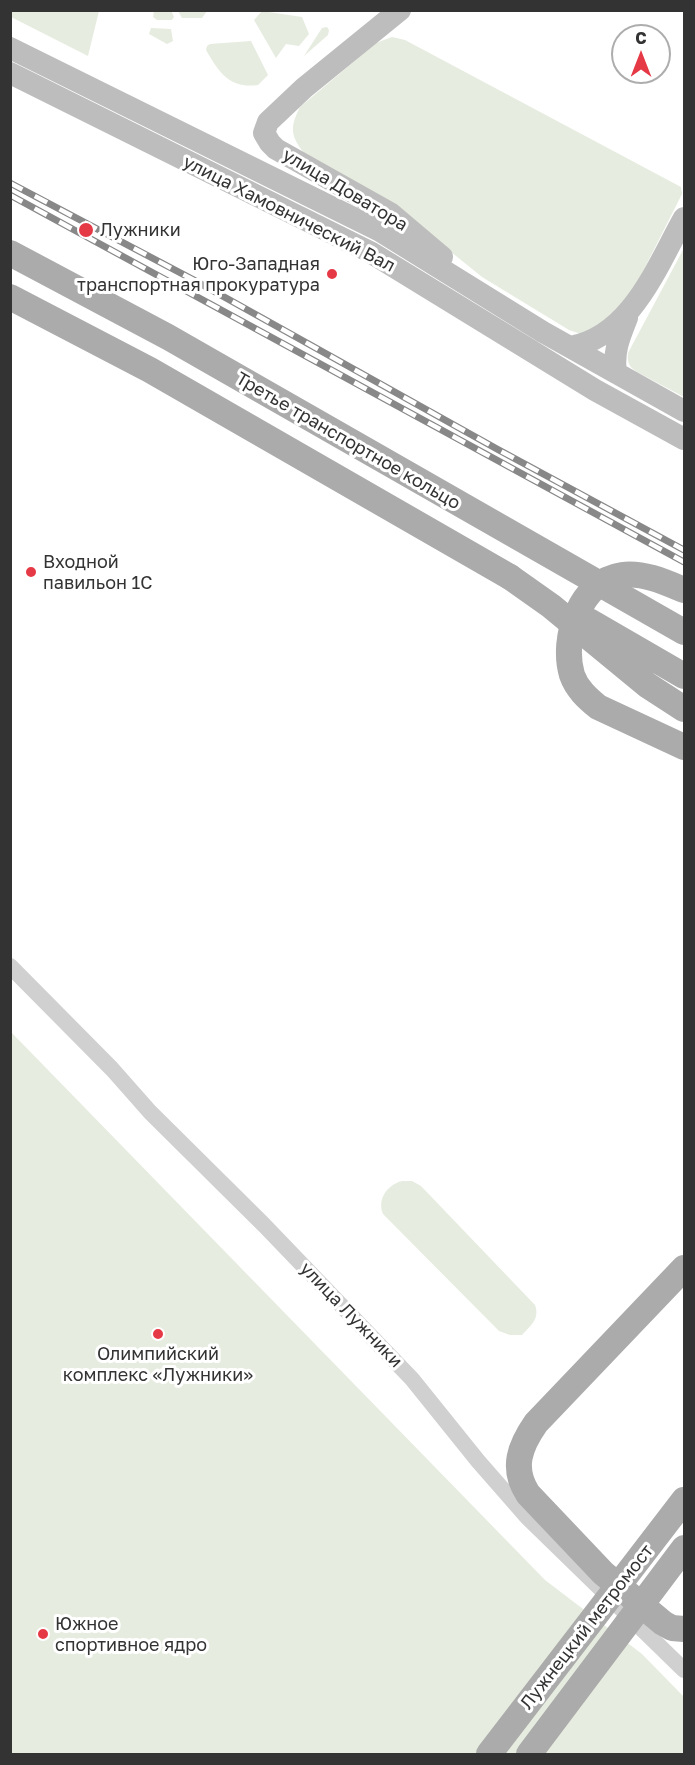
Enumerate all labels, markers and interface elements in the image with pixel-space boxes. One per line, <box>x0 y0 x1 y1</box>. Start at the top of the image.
north arrow <box>611 24 671 84</box>
text: С <box>635 28 647 48</box>
street label: улица Доватора <box>279 144 411 236</box>
street label: улица Хамовнический Вал <box>179 151 399 277</box>
place label: Лужники <box>100 219 181 241</box>
marker: Лужники <box>77 221 95 239</box>
place label: Юго-Западная транспортная прокуратура <box>77 253 320 296</box>
marker: Юго-Западная транспортная прокуратура <box>325 267 339 281</box>
street label: Третье транспортное кольцо <box>232 368 464 514</box>
place label: Входной павильон 1C <box>43 551 153 594</box>
marker: Входной павильон 1C <box>24 565 38 579</box>
street label: улица Лужники <box>295 1258 407 1372</box>
marker: Олимпийский комплекс «Лужники» <box>151 1327 165 1341</box>
place label: Олимпийский комплекс «Лужники» <box>63 1343 253 1386</box>
street label: Лужнецкий метромост <box>516 1540 658 1714</box>
place label: Южное спортивное ядро <box>55 1613 207 1656</box>
marker: Южное спортивное ядро <box>36 1627 50 1641</box>

